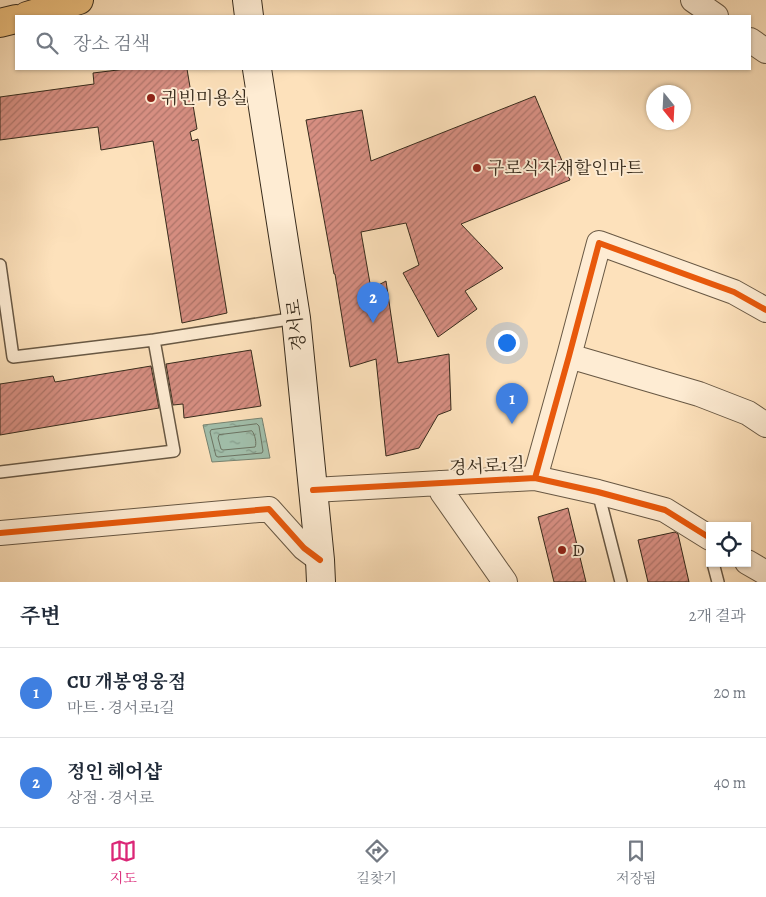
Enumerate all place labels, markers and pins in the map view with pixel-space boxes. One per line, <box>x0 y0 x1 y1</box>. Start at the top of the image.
place label: 귀빈미용실 <box>161 86 248 110</box>
marker: 귀빈미용실 <box>145 92 157 104</box>
place label: 구로식자재할인마트 <box>487 156 644 180</box>
marker: 구로식자재할인마트 <box>471 162 483 174</box>
pin: 2 <box>357 282 389 323</box>
pin: 1 <box>496 383 528 424</box>
place label: D <box>572 538 585 562</box>
marker: D <box>556 544 568 556</box>

